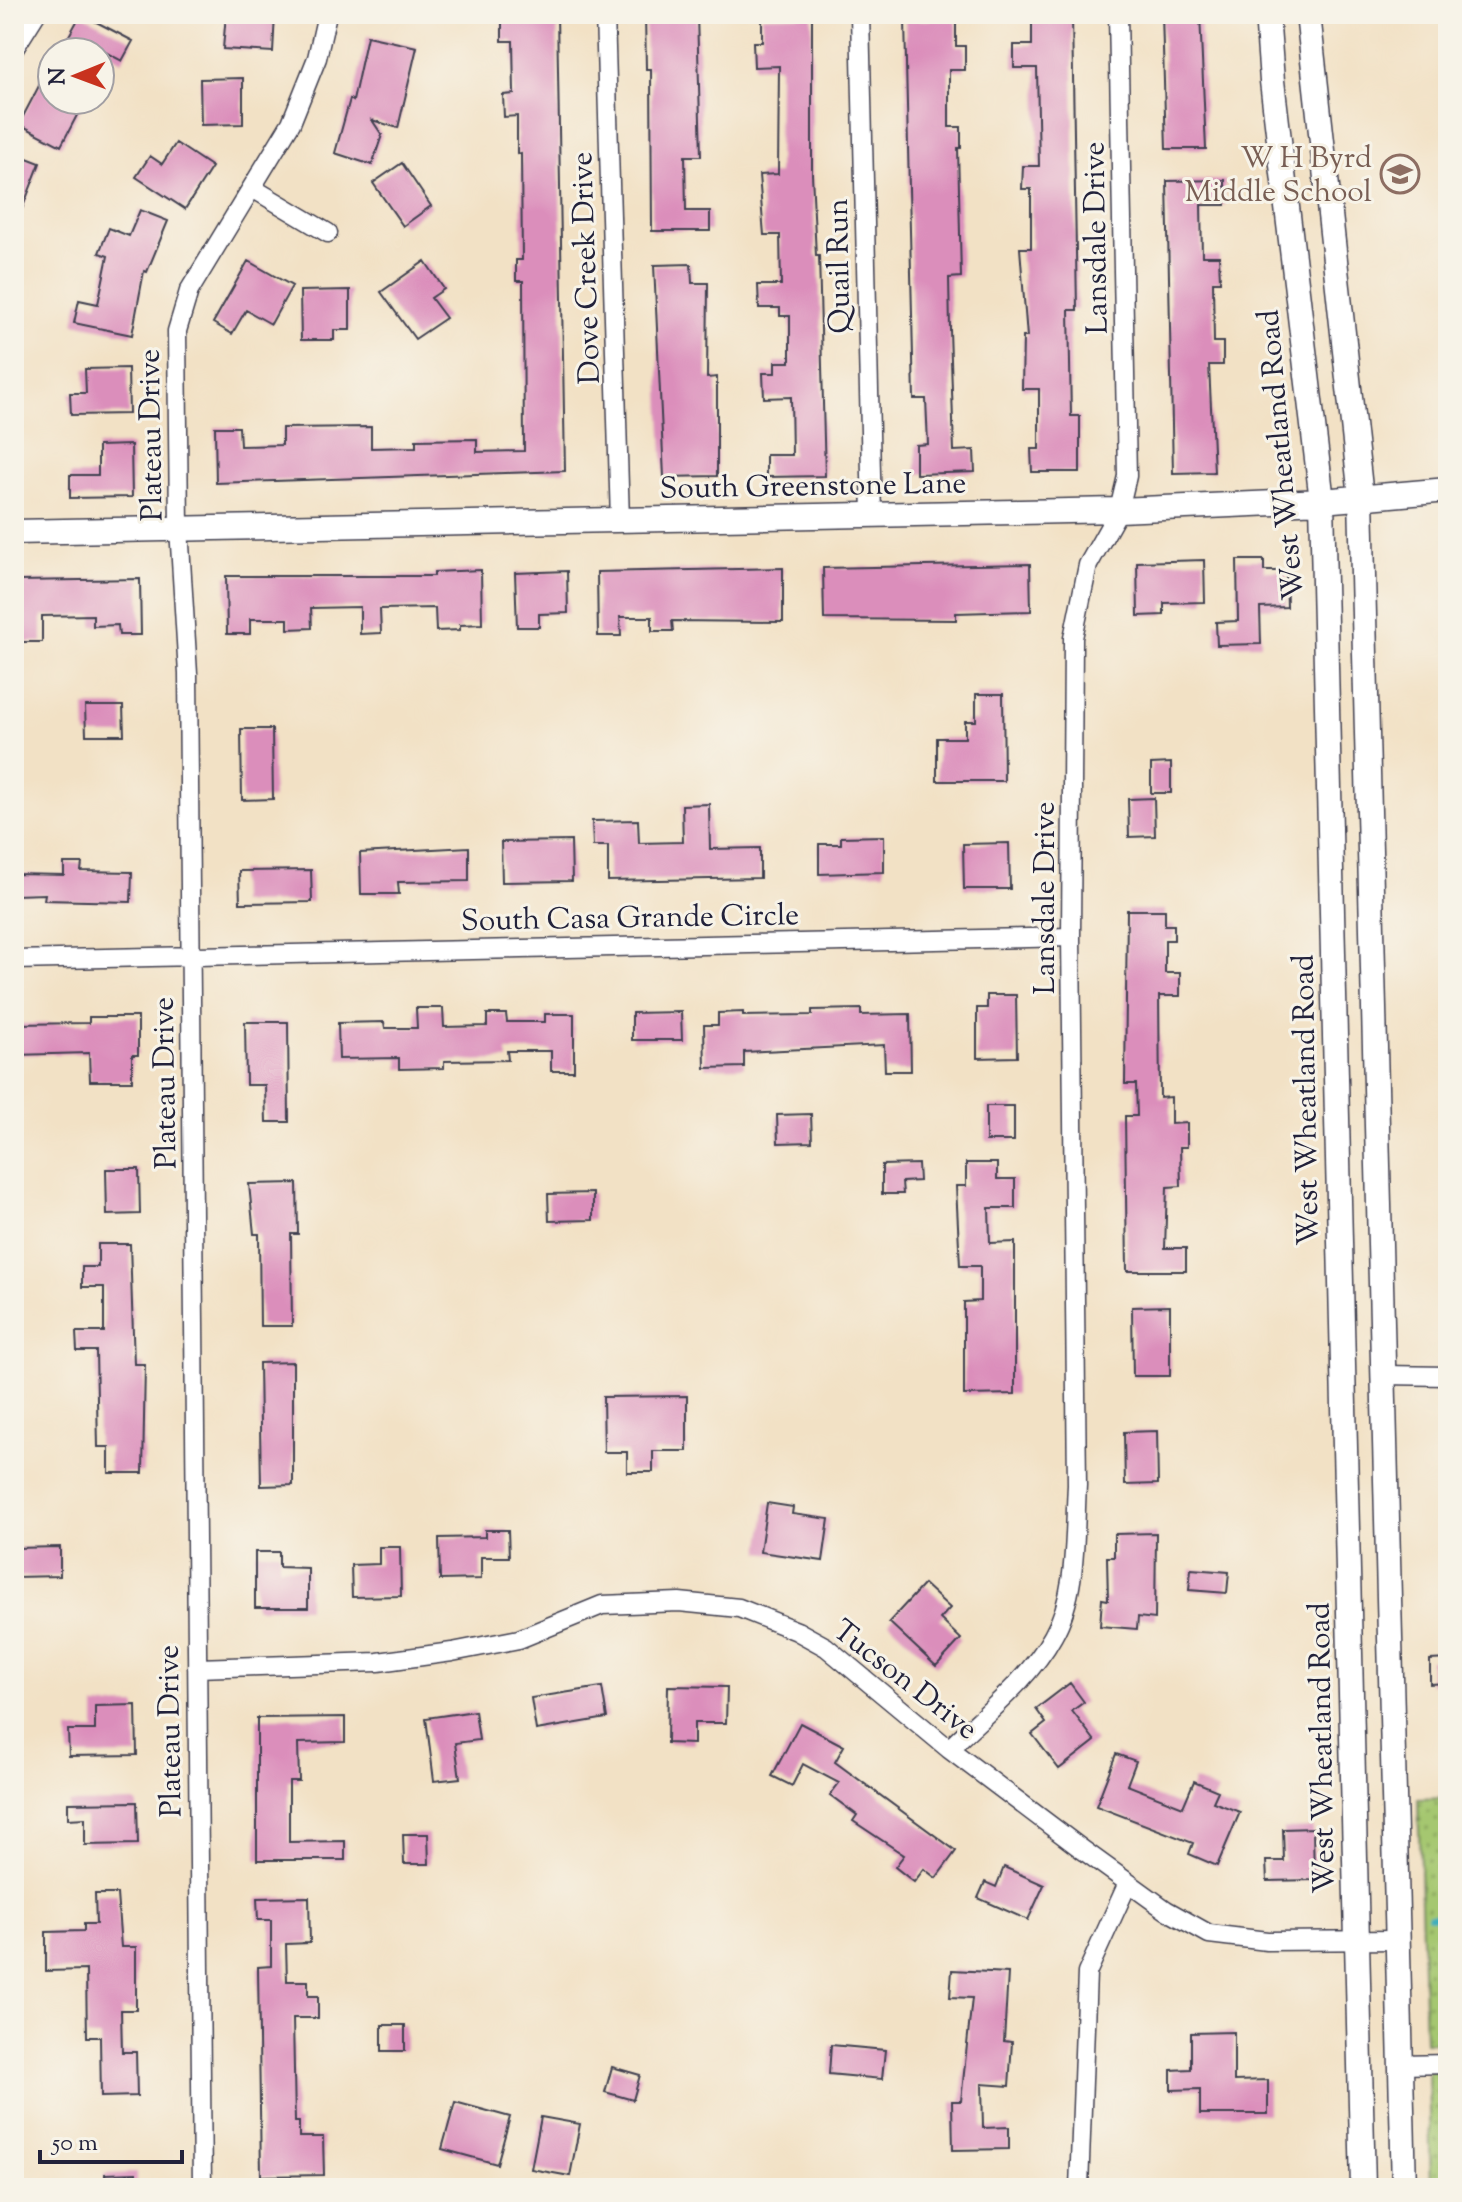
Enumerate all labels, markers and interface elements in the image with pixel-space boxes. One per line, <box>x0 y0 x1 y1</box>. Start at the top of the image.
north arrow <box>36 36 116 116</box>
text: N <box>43 67 75 85</box>
place label: W H Byrd Middle School <box>1184 138 1372 215</box>
street label: Lansdale Drive <box>1074 141 1121 335</box>
street label: Dove Creek Drive <box>562 151 613 385</box>
school or university icon: W H Byrd Middle School <box>1379 153 1421 195</box>
street label: Quail Run <box>818 198 863 334</box>
street label: West Wheatland Road <box>1248 308 1317 602</box>
street label: Plateau Drive <box>129 348 176 521</box>
street label: South Greenstone Lane <box>659 463 967 512</box>
street label: Lansdale Drive <box>1025 802 1068 994</box>
street label: South Casa Grande Circle <box>461 895 800 944</box>
street label: West Wheatland Road <box>1283 954 1332 1246</box>
street label: Plateau Drive <box>143 996 190 1169</box>
street label: West Wheatland Road <box>1299 1602 1348 1894</box>
street label: Tucson Drive <box>823 1611 986 1751</box>
street label: Plateau Drive <box>148 1644 195 1817</box>
scale bar <box>40 2114 182 2164</box>
text: 50 m <box>50 2127 98 2161</box>

